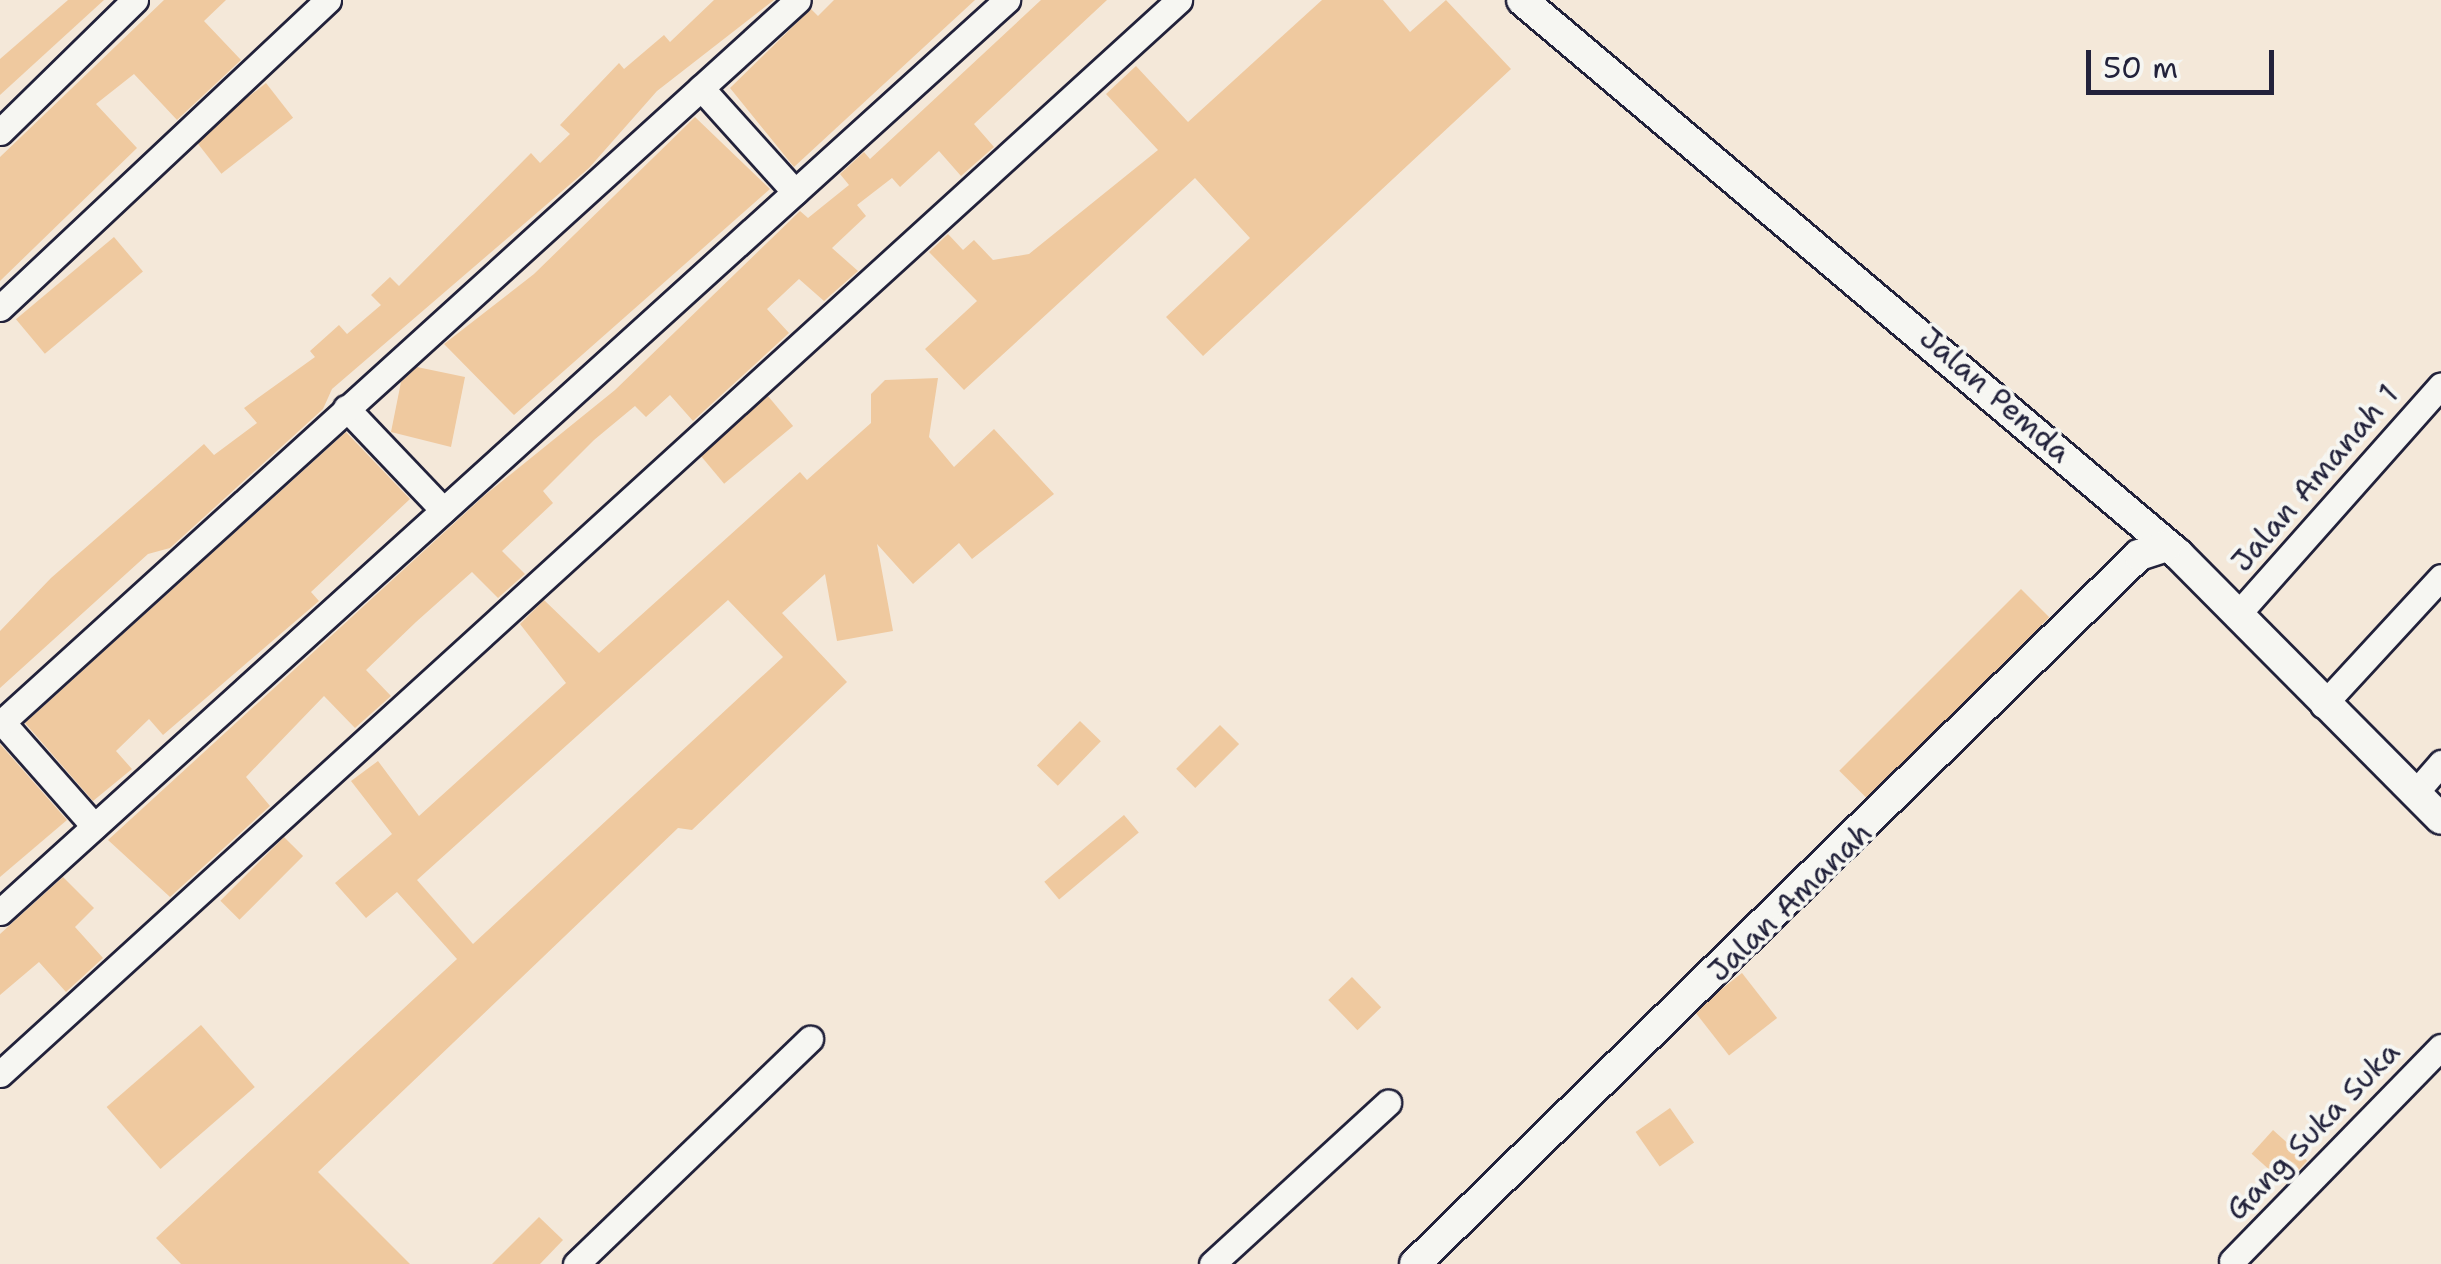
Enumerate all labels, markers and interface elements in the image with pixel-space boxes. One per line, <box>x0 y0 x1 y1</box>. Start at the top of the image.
scale bar <box>2091 30 2278 92</box>
text: 50 m <box>2103 47 2178 88</box>
street label: Jalan Pemda <box>1912 320 2078 470</box>
street label: Jalan Amanah 1 <box>2224 377 2406 579</box>
street label: Jalan Amanah <box>1700 815 1880 989</box>
street label: Gang Suka Suka <box>2219 1034 2407 1228</box>

